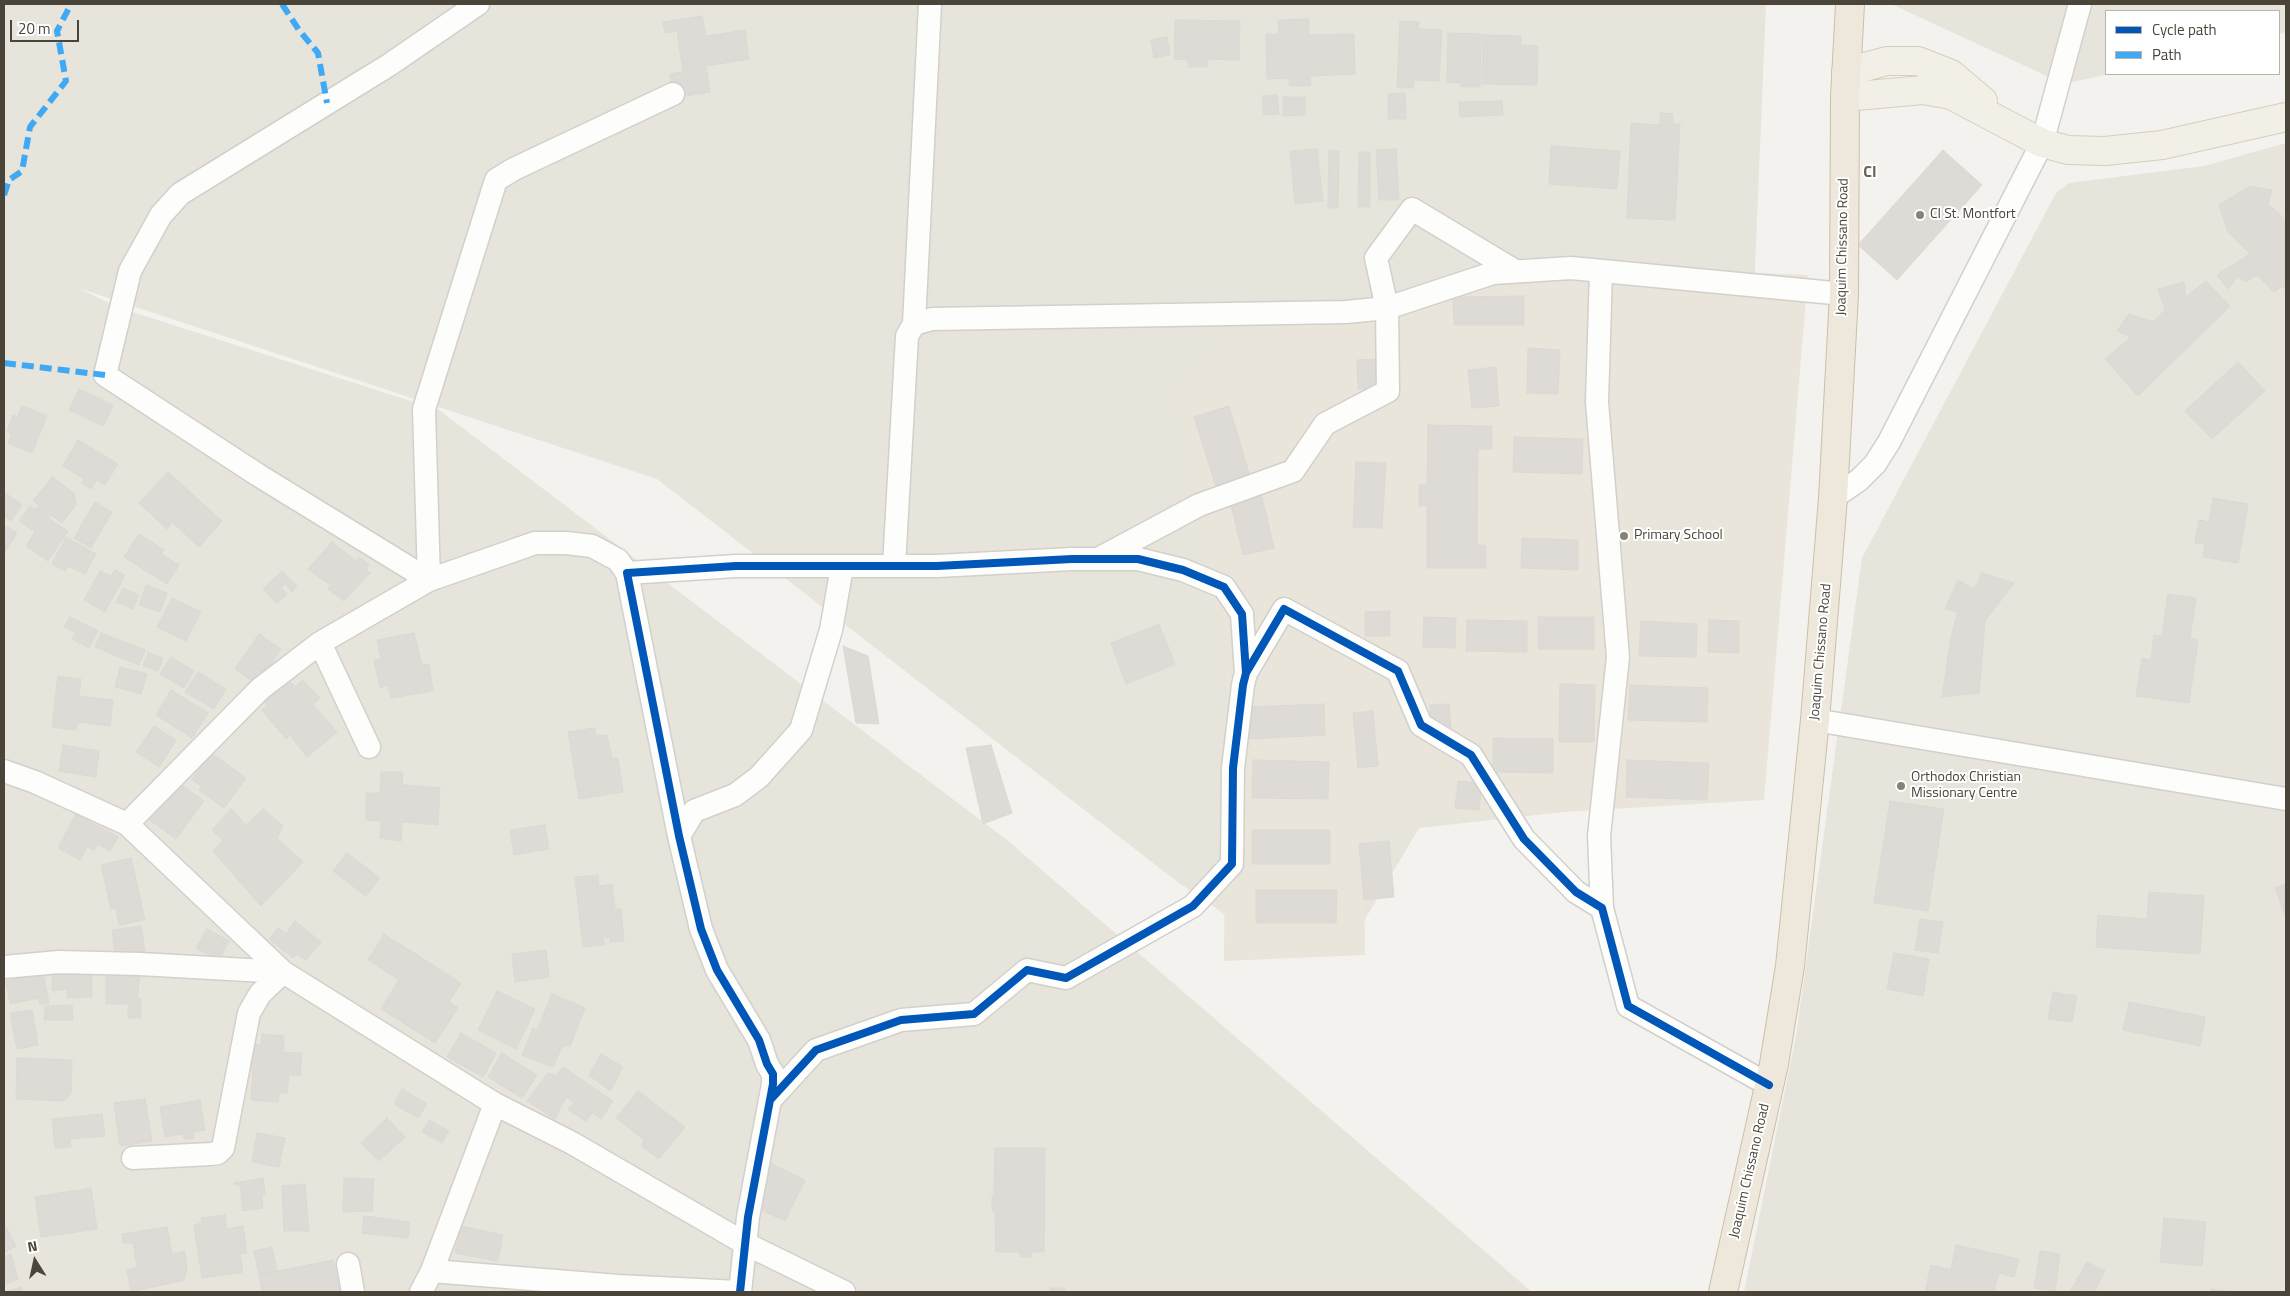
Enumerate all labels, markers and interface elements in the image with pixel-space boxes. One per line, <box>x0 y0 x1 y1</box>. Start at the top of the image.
scale bar <box>12 10 81 42</box>
legend <box>2105 10 2280 75</box>
text: 20 m <box>18 17 51 40</box>
text: Cycle path <box>2152 18 2217 41</box>
text: Path <box>2152 43 2182 66</box>
district label: CI <box>1863 163 1877 183</box>
street label: Joaquim Chissano Road <box>1833 178 1853 316</box>
place label: CI St. Montfort <box>1930 207 2016 223</box>
marker: CI St. Montfort <box>1914 209 1926 221</box>
place label: Primary School <box>1634 528 1723 544</box>
marker: Primary School <box>1618 530 1630 542</box>
street label: Joaquim Chissano Road <box>1807 583 1835 721</box>
place label: Orthodox Christian Missionary Centre <box>1911 770 2021 802</box>
marker: Orthodox Christian Missionary Centre <box>1895 780 1907 792</box>
street label: Joaquim Chissano Road <box>1726 1102 1774 1240</box>
text: N <box>26 1235 39 1257</box>
north arrow <box>10 1236 60 1286</box>

